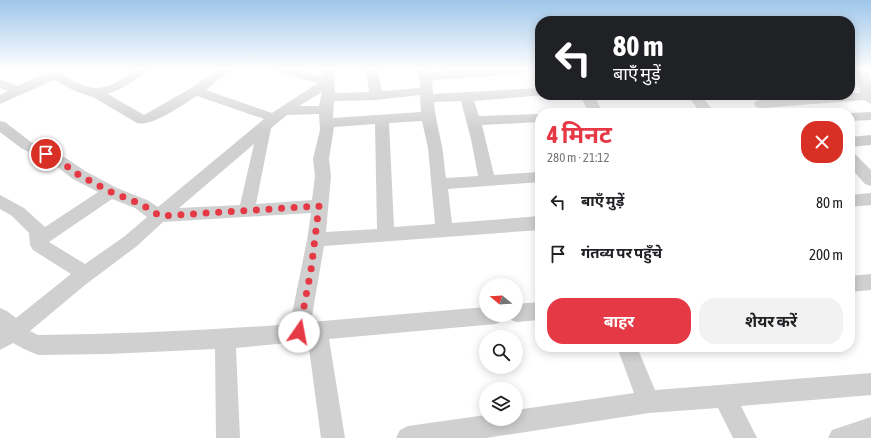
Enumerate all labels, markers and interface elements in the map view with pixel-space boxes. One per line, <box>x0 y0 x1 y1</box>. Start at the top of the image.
text: 80 m <box>613 30 663 62</box>
icon: left <box>547 32 599 84</box>
text: बाएँ मुड़ें <box>613 63 661 84</box>
text: 4 मिनट <box>547 121 612 148</box>
button: close <box>801 121 843 163</box>
pin <box>29 137 63 171</box>
icon: arrive <box>35 143 57 165</box>
text: 280 m · 21:12 <box>547 150 610 165</box>
icon: left <box>547 191 569 213</box>
text: बाएँ मुड़ें <box>581 192 624 209</box>
text: 80 m <box>816 194 843 211</box>
icon: arrive <box>547 243 569 265</box>
text: गंतव्य पर पहुँचे <box>581 244 662 261</box>
text: 200 m <box>809 246 843 263</box>
north arrow <box>479 278 523 322</box>
map controls <box>479 278 523 426</box>
button: बाहर <box>547 298 691 344</box>
button: शेयर करें <box>699 298 843 344</box>
position arrow <box>278 311 320 353</box>
button: search <box>479 330 523 374</box>
button: layers <box>479 382 523 426</box>

